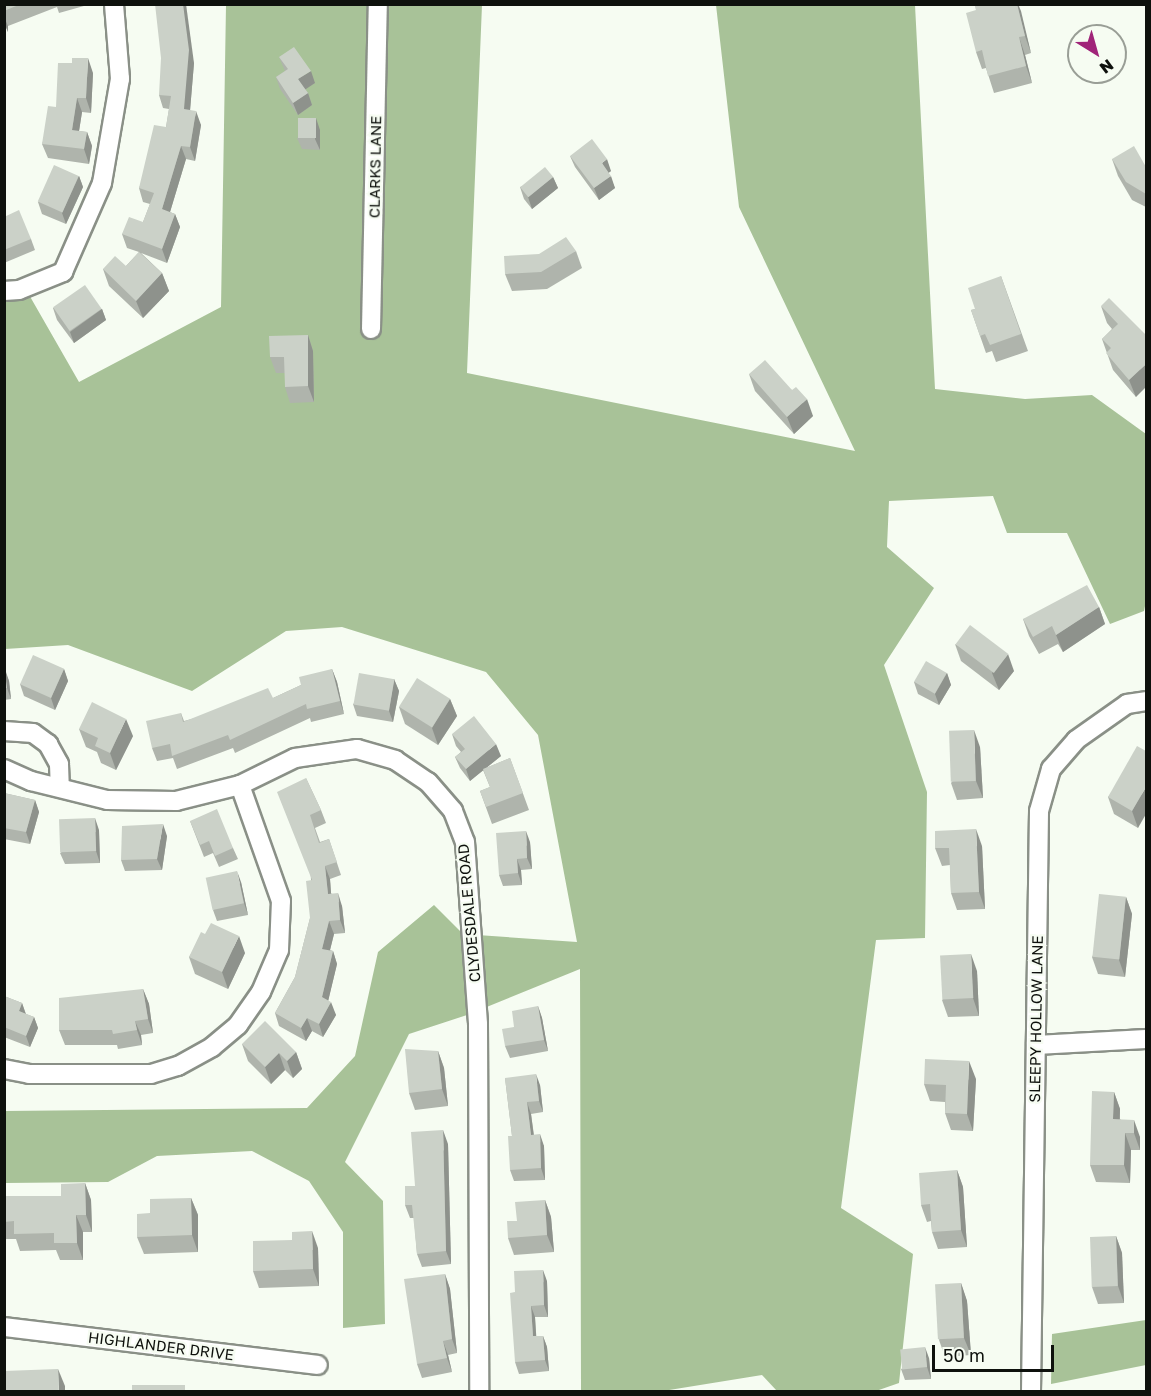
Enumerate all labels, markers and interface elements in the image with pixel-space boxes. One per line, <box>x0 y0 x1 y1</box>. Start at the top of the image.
north arrow <box>1067 24 1127 84</box>
text: N <box>1096 55 1118 78</box>
street label: CLARKS LANE <box>365 116 385 218</box>
street label: CLYDESDALE ROAD <box>454 843 484 983</box>
street label: SLEEPY HOLLOW LANE <box>1026 935 1046 1103</box>
street label: HIGHLANDER DRIVE <box>87 1328 235 1364</box>
scale bar <box>935 1333 1056 1371</box>
text: 50 m <box>943 1344 985 1366</box>

